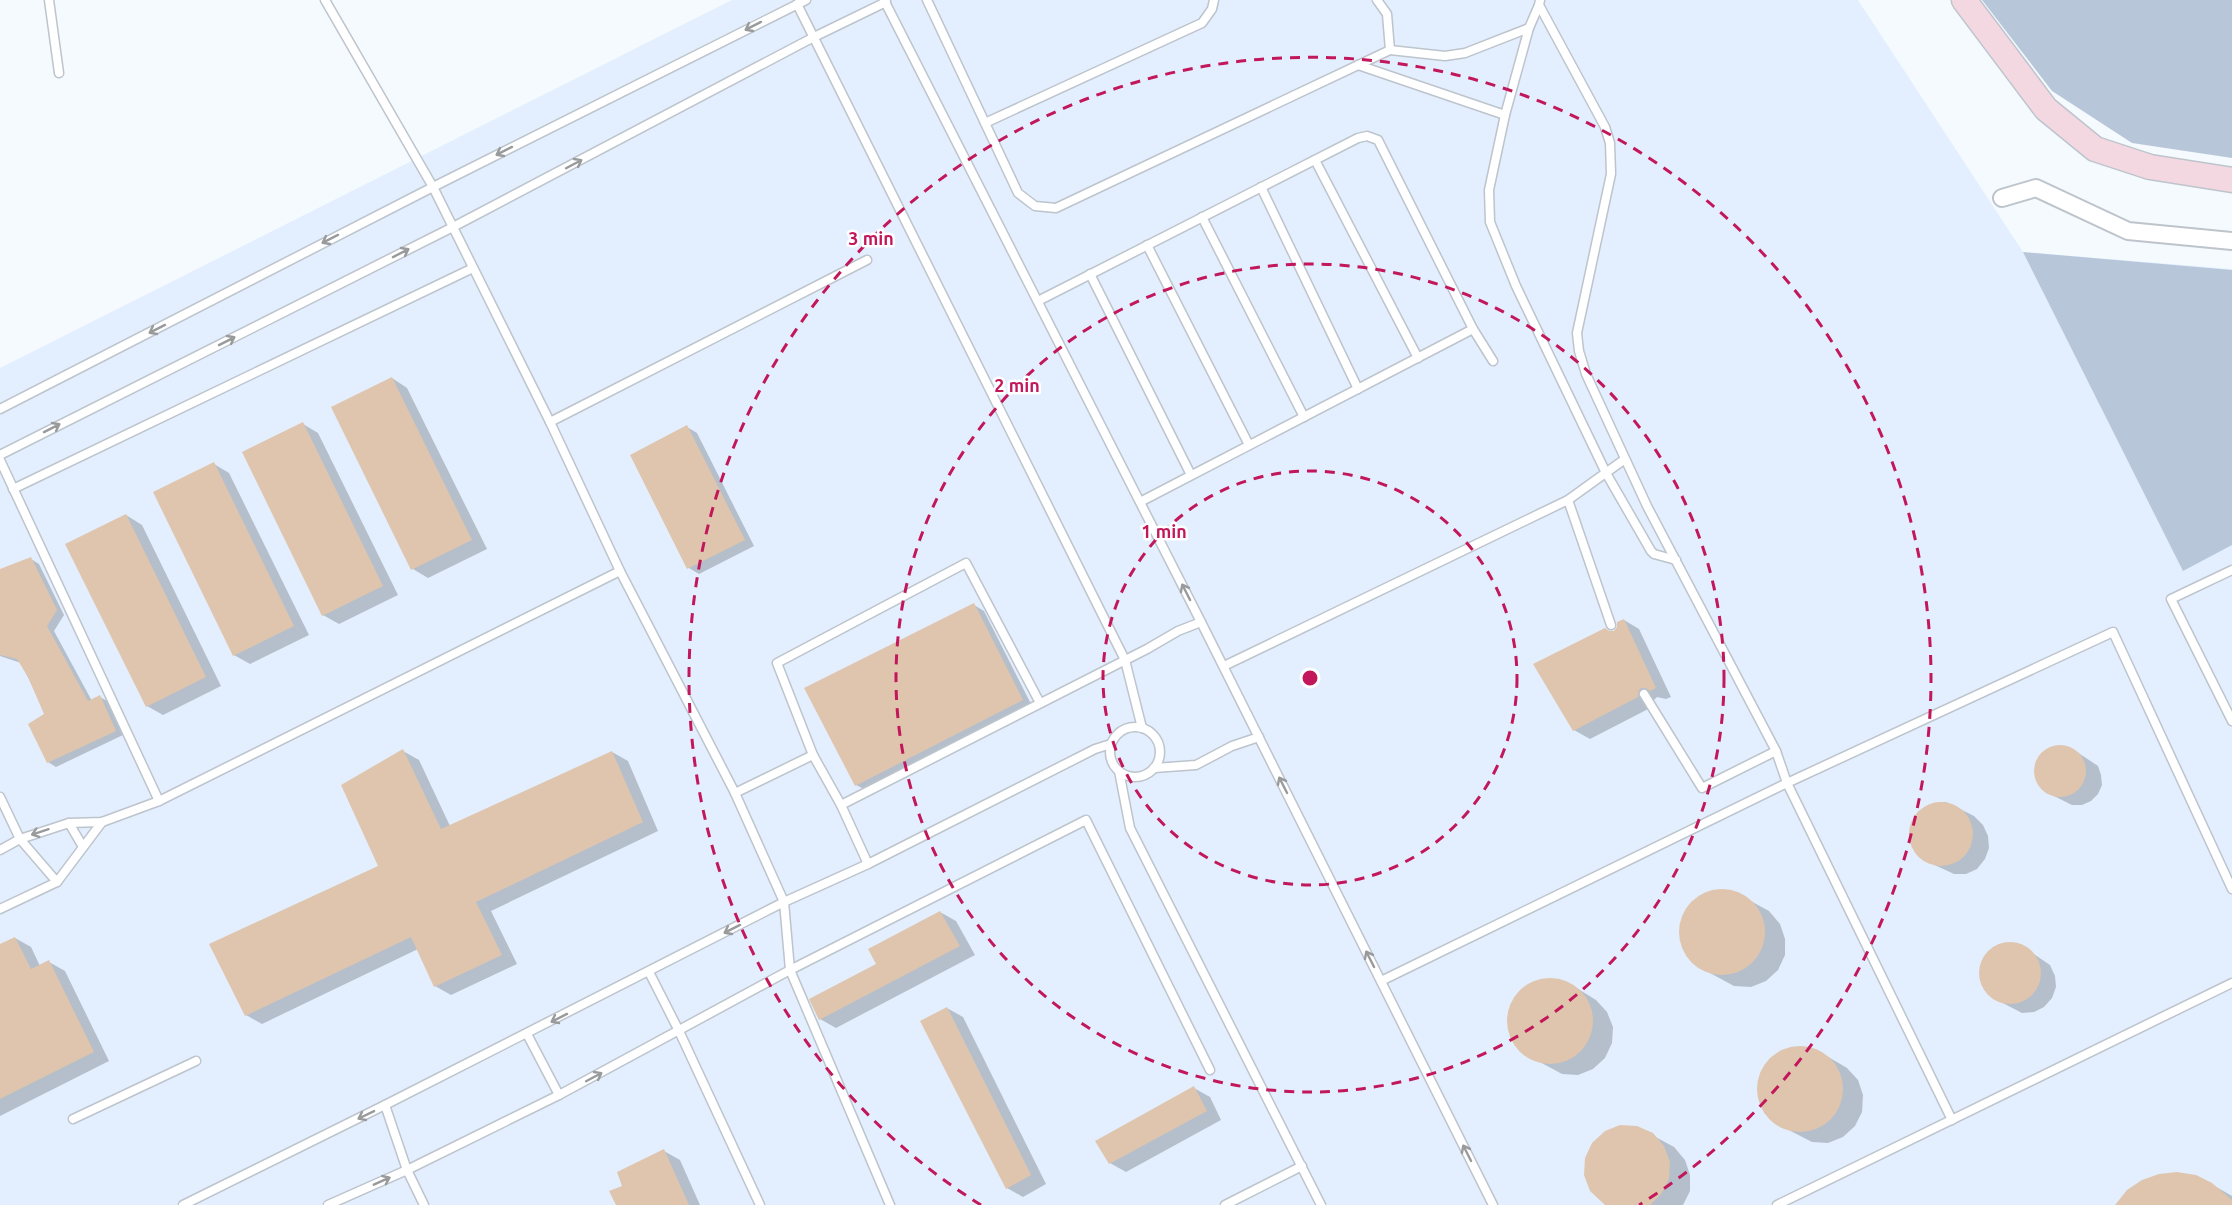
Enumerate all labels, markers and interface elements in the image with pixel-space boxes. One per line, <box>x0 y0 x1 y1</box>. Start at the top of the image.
one-way arrow <box>745 21 763 32</box>
one-way arrow <box>496 145 513 157</box>
one-way arrow <box>565 157 583 169</box>
text: 3 min <box>848 228 894 248</box>
one-way arrow <box>321 234 339 246</box>
one-way arrow <box>391 247 409 259</box>
one-way arrow <box>148 323 166 335</box>
one-way arrow <box>217 335 235 346</box>
text: 2 min <box>994 375 1040 395</box>
one-way arrow <box>43 422 61 434</box>
text: 1 min <box>1141 521 1187 541</box>
one-way arrow <box>1180 584 1192 601</box>
centre of rings <box>1300 668 1320 688</box>
one-way arrow <box>1277 777 1289 794</box>
one-way arrow <box>31 827 50 838</box>
one-way arrow <box>724 924 742 935</box>
one-way arrow <box>1364 951 1376 969</box>
one-way arrow <box>550 1012 568 1024</box>
one-way arrow <box>585 1070 603 1082</box>
one-way arrow <box>357 1110 375 1121</box>
one-way arrow <box>1460 1144 1472 1162</box>
one-way arrow <box>372 1175 390 1186</box>

